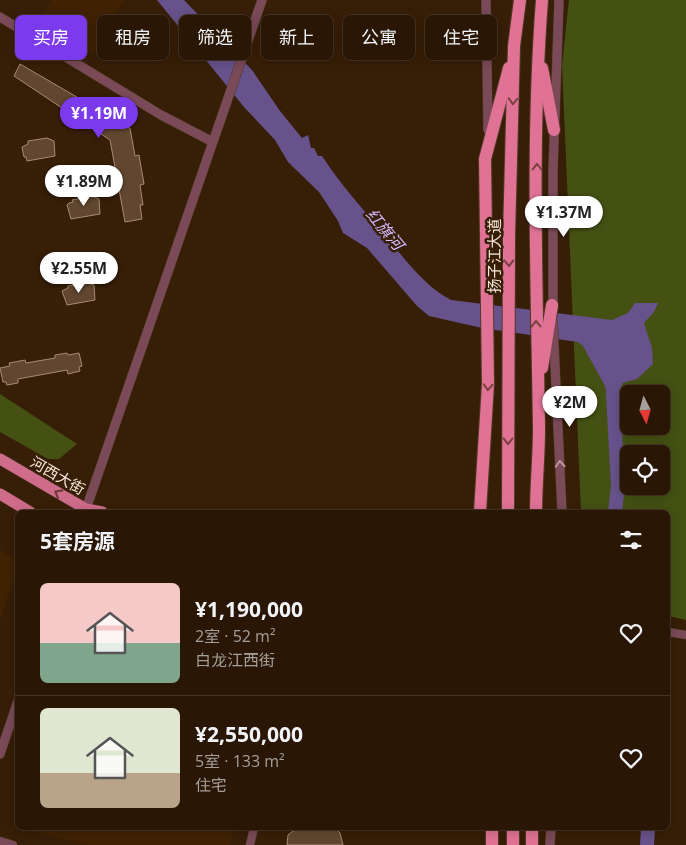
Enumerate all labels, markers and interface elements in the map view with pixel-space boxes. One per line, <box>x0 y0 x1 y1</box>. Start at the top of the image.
chip: 买房 <box>15 15 87 60</box>
chip: 租房 <box>97 15 169 60</box>
chip: 筛选 <box>179 15 251 60</box>
chip: 新上 <box>261 15 333 60</box>
chip: 公寓 <box>343 15 415 60</box>
chip: 住宅 <box>425 15 497 60</box>
pin: ¥1.19M <box>58 96 140 139</box>
one-way arrow <box>507 97 518 105</box>
text: ¥1.19M <box>71 102 127 124</box>
one-way arrow <box>532 163 542 171</box>
pin: ¥1.89M <box>43 164 125 207</box>
text: ¥1.89M <box>56 170 112 192</box>
pin: ¥1.37M <box>523 196 605 238</box>
text: ¥1.37M <box>536 201 592 223</box>
water label: 红旗河 <box>361 204 411 257</box>
street label: 扬子江大道 <box>484 218 504 294</box>
pin: ¥2.55M <box>38 252 120 294</box>
text: ¥2.55M <box>51 257 107 279</box>
one-way arrow <box>504 260 515 268</box>
one-way arrow <box>530 319 541 327</box>
one-way arrow <box>482 383 493 391</box>
north arrow <box>620 385 670 435</box>
map controls <box>620 385 670 495</box>
pin: ¥2M <box>546 386 594 428</box>
text: ¥2M <box>553 391 587 413</box>
one-way arrow <box>503 438 513 445</box>
button: locate <box>620 445 670 495</box>
street label: 河西大街 <box>27 451 89 499</box>
one-way arrow <box>555 459 565 467</box>
one-way arrow <box>55 489 64 499</box>
icon: filters <box>617 526 645 554</box>
text: 5套房源 <box>40 527 115 555</box>
text: ¥1,190,000 <box>195 595 303 623</box>
icon: home <box>80 603 140 663</box>
icon: heart <box>617 619 645 647</box>
text: 2室 · 52 m² <box>195 625 276 647</box>
text: 白龙江西街 <box>195 649 275 671</box>
text: ¥2,550,000 <box>195 720 303 748</box>
icon: home <box>80 728 140 788</box>
icon: heart <box>617 744 645 772</box>
text: 5室 · 133 m² <box>195 750 285 772</box>
text: 住宅 <box>195 774 227 796</box>

